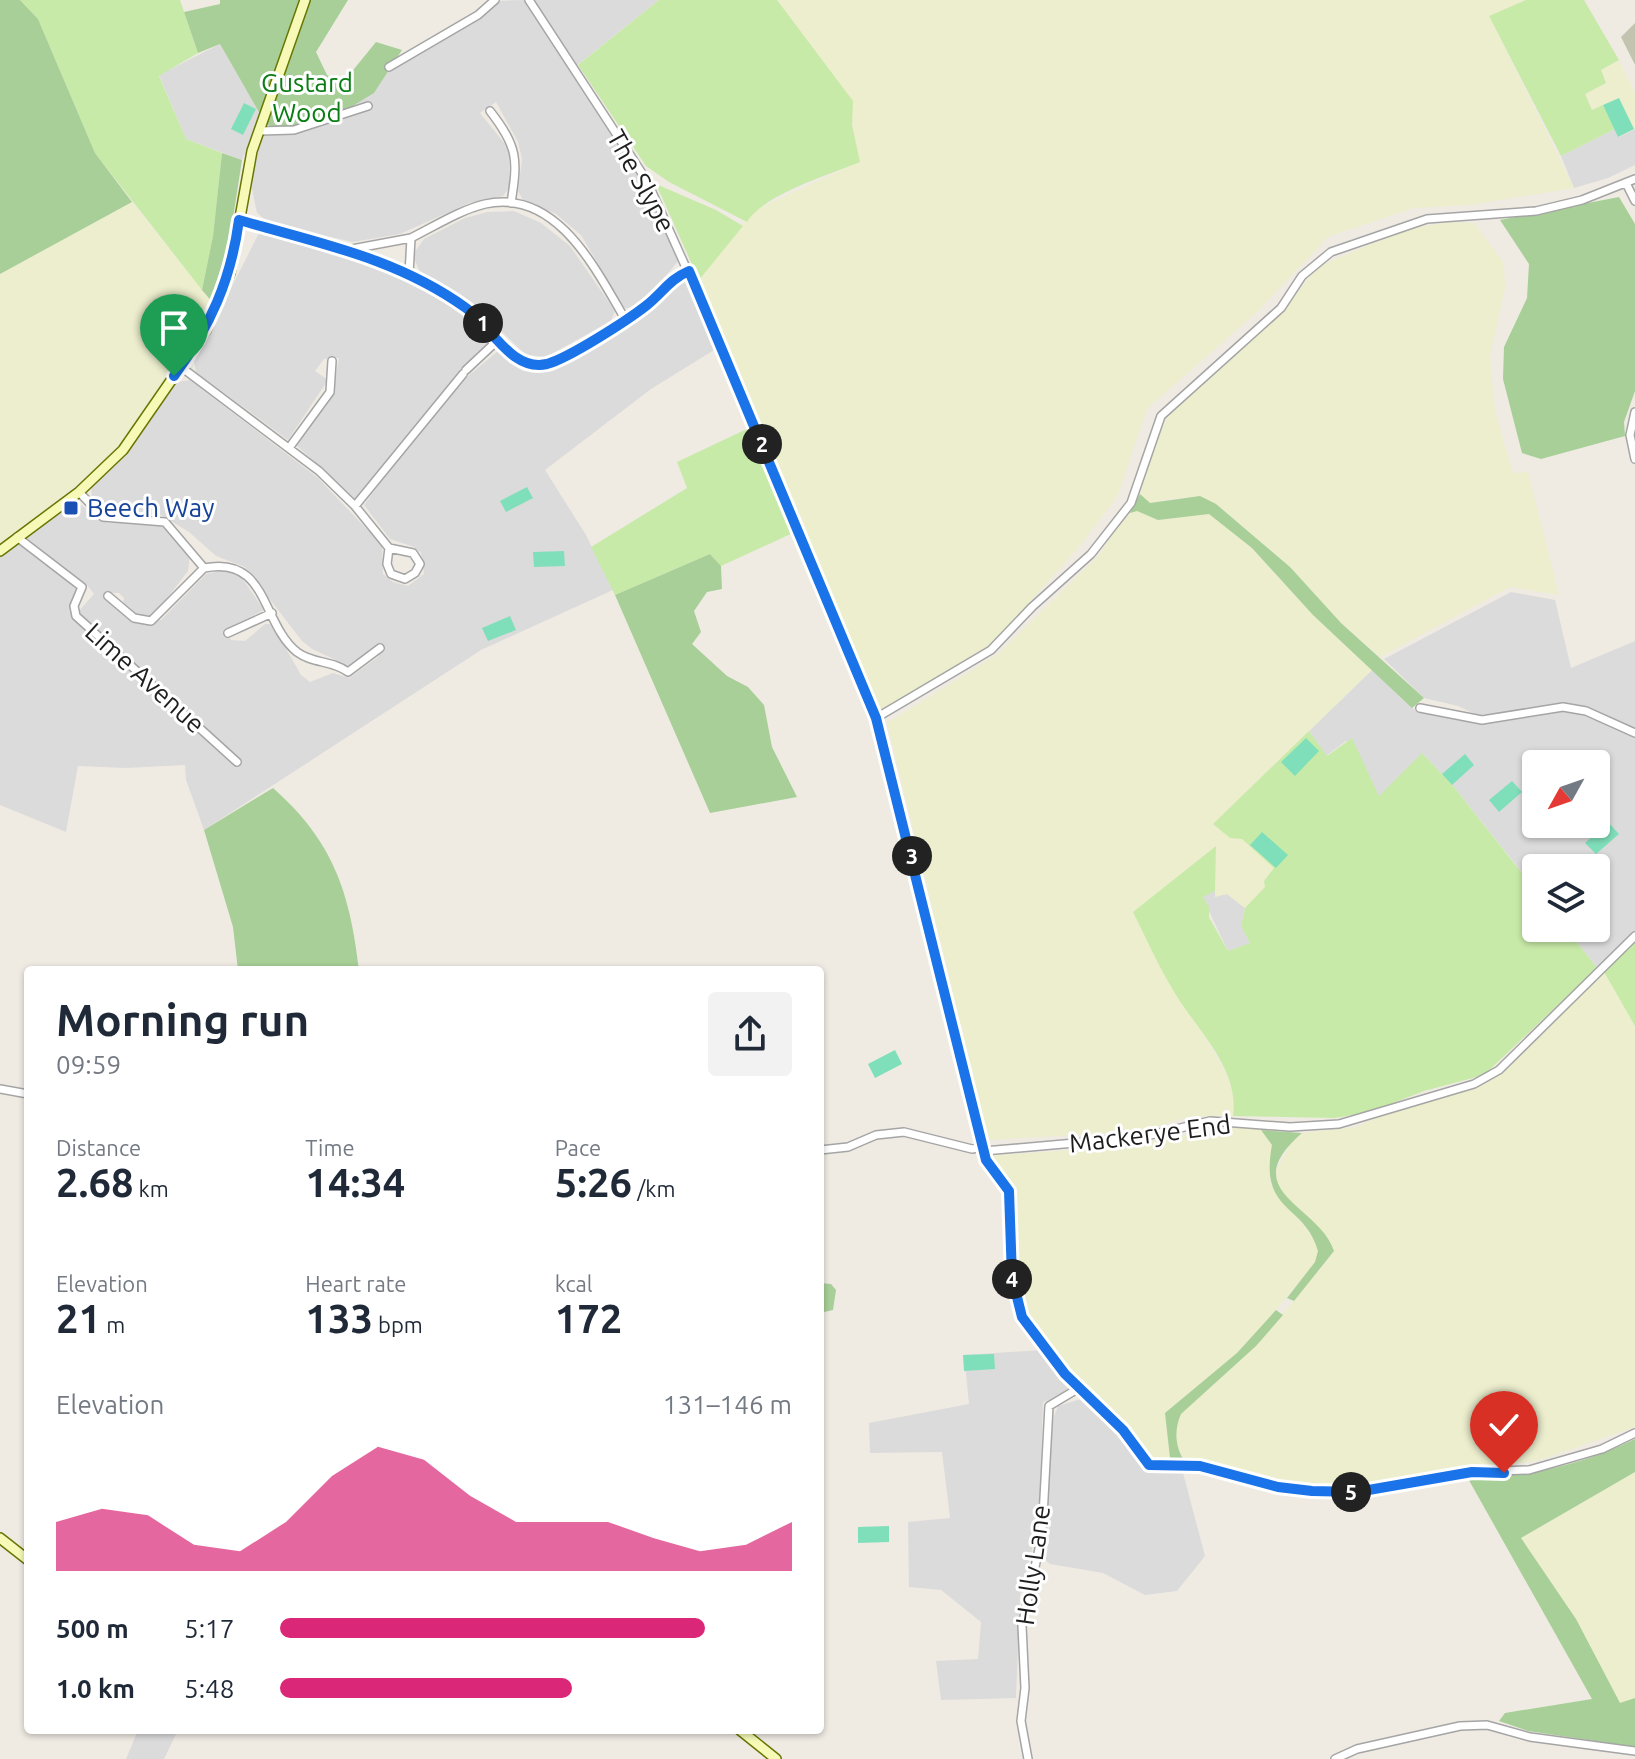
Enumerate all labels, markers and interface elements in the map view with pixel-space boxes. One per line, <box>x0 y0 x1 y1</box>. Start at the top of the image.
park label: Gustard Wood <box>261 68 353 127</box>
street label: The Slype <box>602 125 681 237</box>
pin <box>140 294 208 376</box>
pin: 1 <box>463 303 503 343</box>
icon: arrive <box>152 306 196 350</box>
text: 1 <box>477 310 489 335</box>
pin: 2 <box>742 424 782 464</box>
text: 2 <box>756 431 768 456</box>
place label: Beech Way <box>87 493 215 522</box>
marker: Beech Way <box>62 499 80 517</box>
street label: Lime Avenue <box>80 617 211 739</box>
north arrow <box>1522 750 1610 838</box>
map controls <box>1522 750 1610 942</box>
pin: 3 <box>892 836 932 876</box>
text: 3 <box>906 843 918 868</box>
button: layers <box>1522 854 1610 942</box>
button: share <box>708 992 792 1076</box>
text: Morning run <box>56 995 309 1044</box>
text: 09:59 <box>56 1050 121 1079</box>
street label: Mackerye End <box>1067 1109 1233 1158</box>
text: Distance <box>56 1135 141 1160</box>
text: Time <box>305 1135 355 1160</box>
text: Pace <box>555 1135 601 1160</box>
text: 2.68 <box>56 1160 134 1205</box>
text: 14:34 <box>305 1160 405 1205</box>
text: 5:26 <box>555 1160 632 1205</box>
text: km <box>134 1176 169 1201</box>
text: /km <box>632 1176 675 1201</box>
pin: 4 <box>992 1259 1032 1299</box>
text: 4 <box>1006 1266 1018 1291</box>
text: Elevation <box>56 1271 148 1296</box>
text: Heart rate <box>305 1271 407 1296</box>
text: kcal <box>555 1271 593 1296</box>
text: 21 <box>56 1296 101 1341</box>
text: 133 <box>305 1296 373 1341</box>
text: 172 <box>555 1296 622 1341</box>
text: m <box>101 1312 125 1337</box>
text: bpm <box>373 1312 423 1337</box>
text: Elevation <box>56 1390 164 1419</box>
text: 131–146 m <box>663 1390 792 1419</box>
pin <box>1470 1391 1538 1473</box>
icon: check <box>1482 1403 1526 1447</box>
pin: 5 <box>1331 1472 1371 1512</box>
text: 5 <box>1345 1479 1357 1504</box>
street label: Holly Lane <box>1010 1503 1055 1627</box>
text: 500 m <box>56 1614 129 1643</box>
text: 5:17 <box>184 1614 234 1643</box>
text: 1.0 km <box>56 1674 135 1703</box>
text: 5:48 <box>184 1674 234 1703</box>

